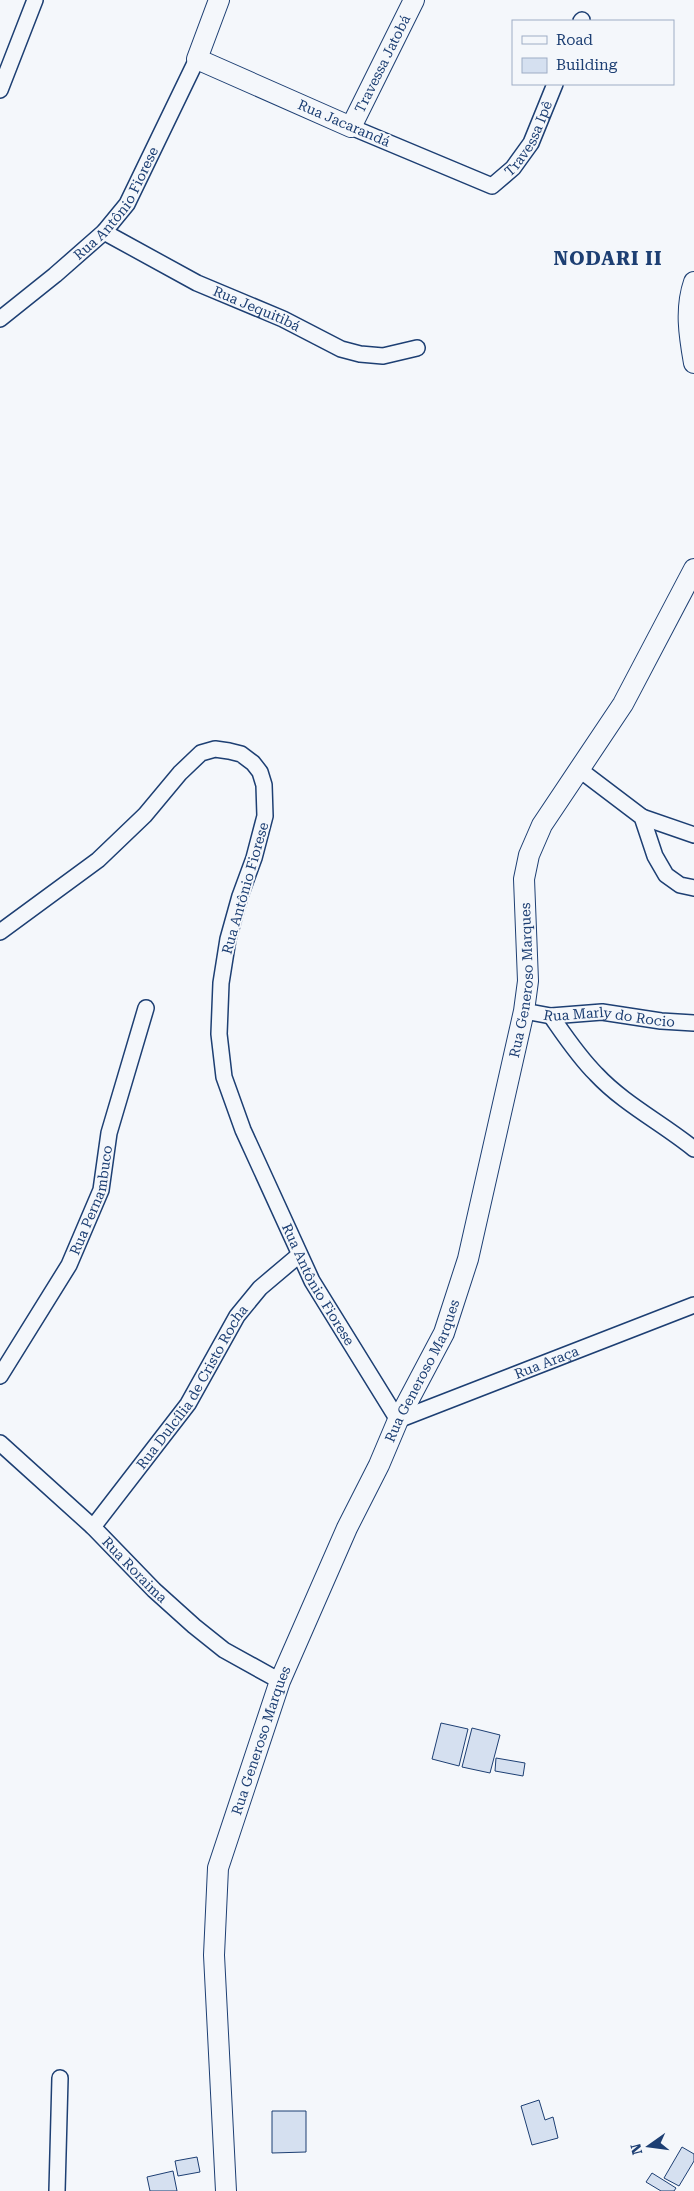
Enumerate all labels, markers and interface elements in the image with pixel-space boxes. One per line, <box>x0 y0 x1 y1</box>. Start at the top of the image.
street label: Travessa Jatobá <box>351 12 414 115</box>
legend <box>512 20 674 85</box>
text: Road <box>556 31 593 49</box>
text: Building <box>556 56 618 74</box>
street label: Rua Jacarandá <box>296 96 393 150</box>
street label: Travessa Ipê <box>501 98 555 180</box>
street label: Rua Antônio Fiorese <box>70 144 161 263</box>
district label: NODARI II <box>554 247 662 270</box>
street label: Rua Jequitibá <box>211 283 303 335</box>
street label: Rua Antônio Fiorese <box>218 820 272 956</box>
street label: Rua Generoso Marques <box>506 902 536 1059</box>
street label: Rua Marly do Rocio <box>542 1004 675 1030</box>
street label: Rua Pernambuco <box>66 1144 115 1257</box>
street label: Rua Antônio Fiorese <box>279 1221 358 1348</box>
street label: Rua Generoso Marques <box>382 1297 462 1444</box>
street label: Rua Dulcília de Cristo Rocha <box>133 1301 251 1472</box>
street label: Rua Araça <box>512 1342 581 1382</box>
street label: Rua Roraima <box>99 1534 171 1606</box>
street label: Rua Generoso Marques <box>228 1663 294 1817</box>
north arrow <box>624 2121 674 2171</box>
text: N <box>627 2142 645 2156</box>

